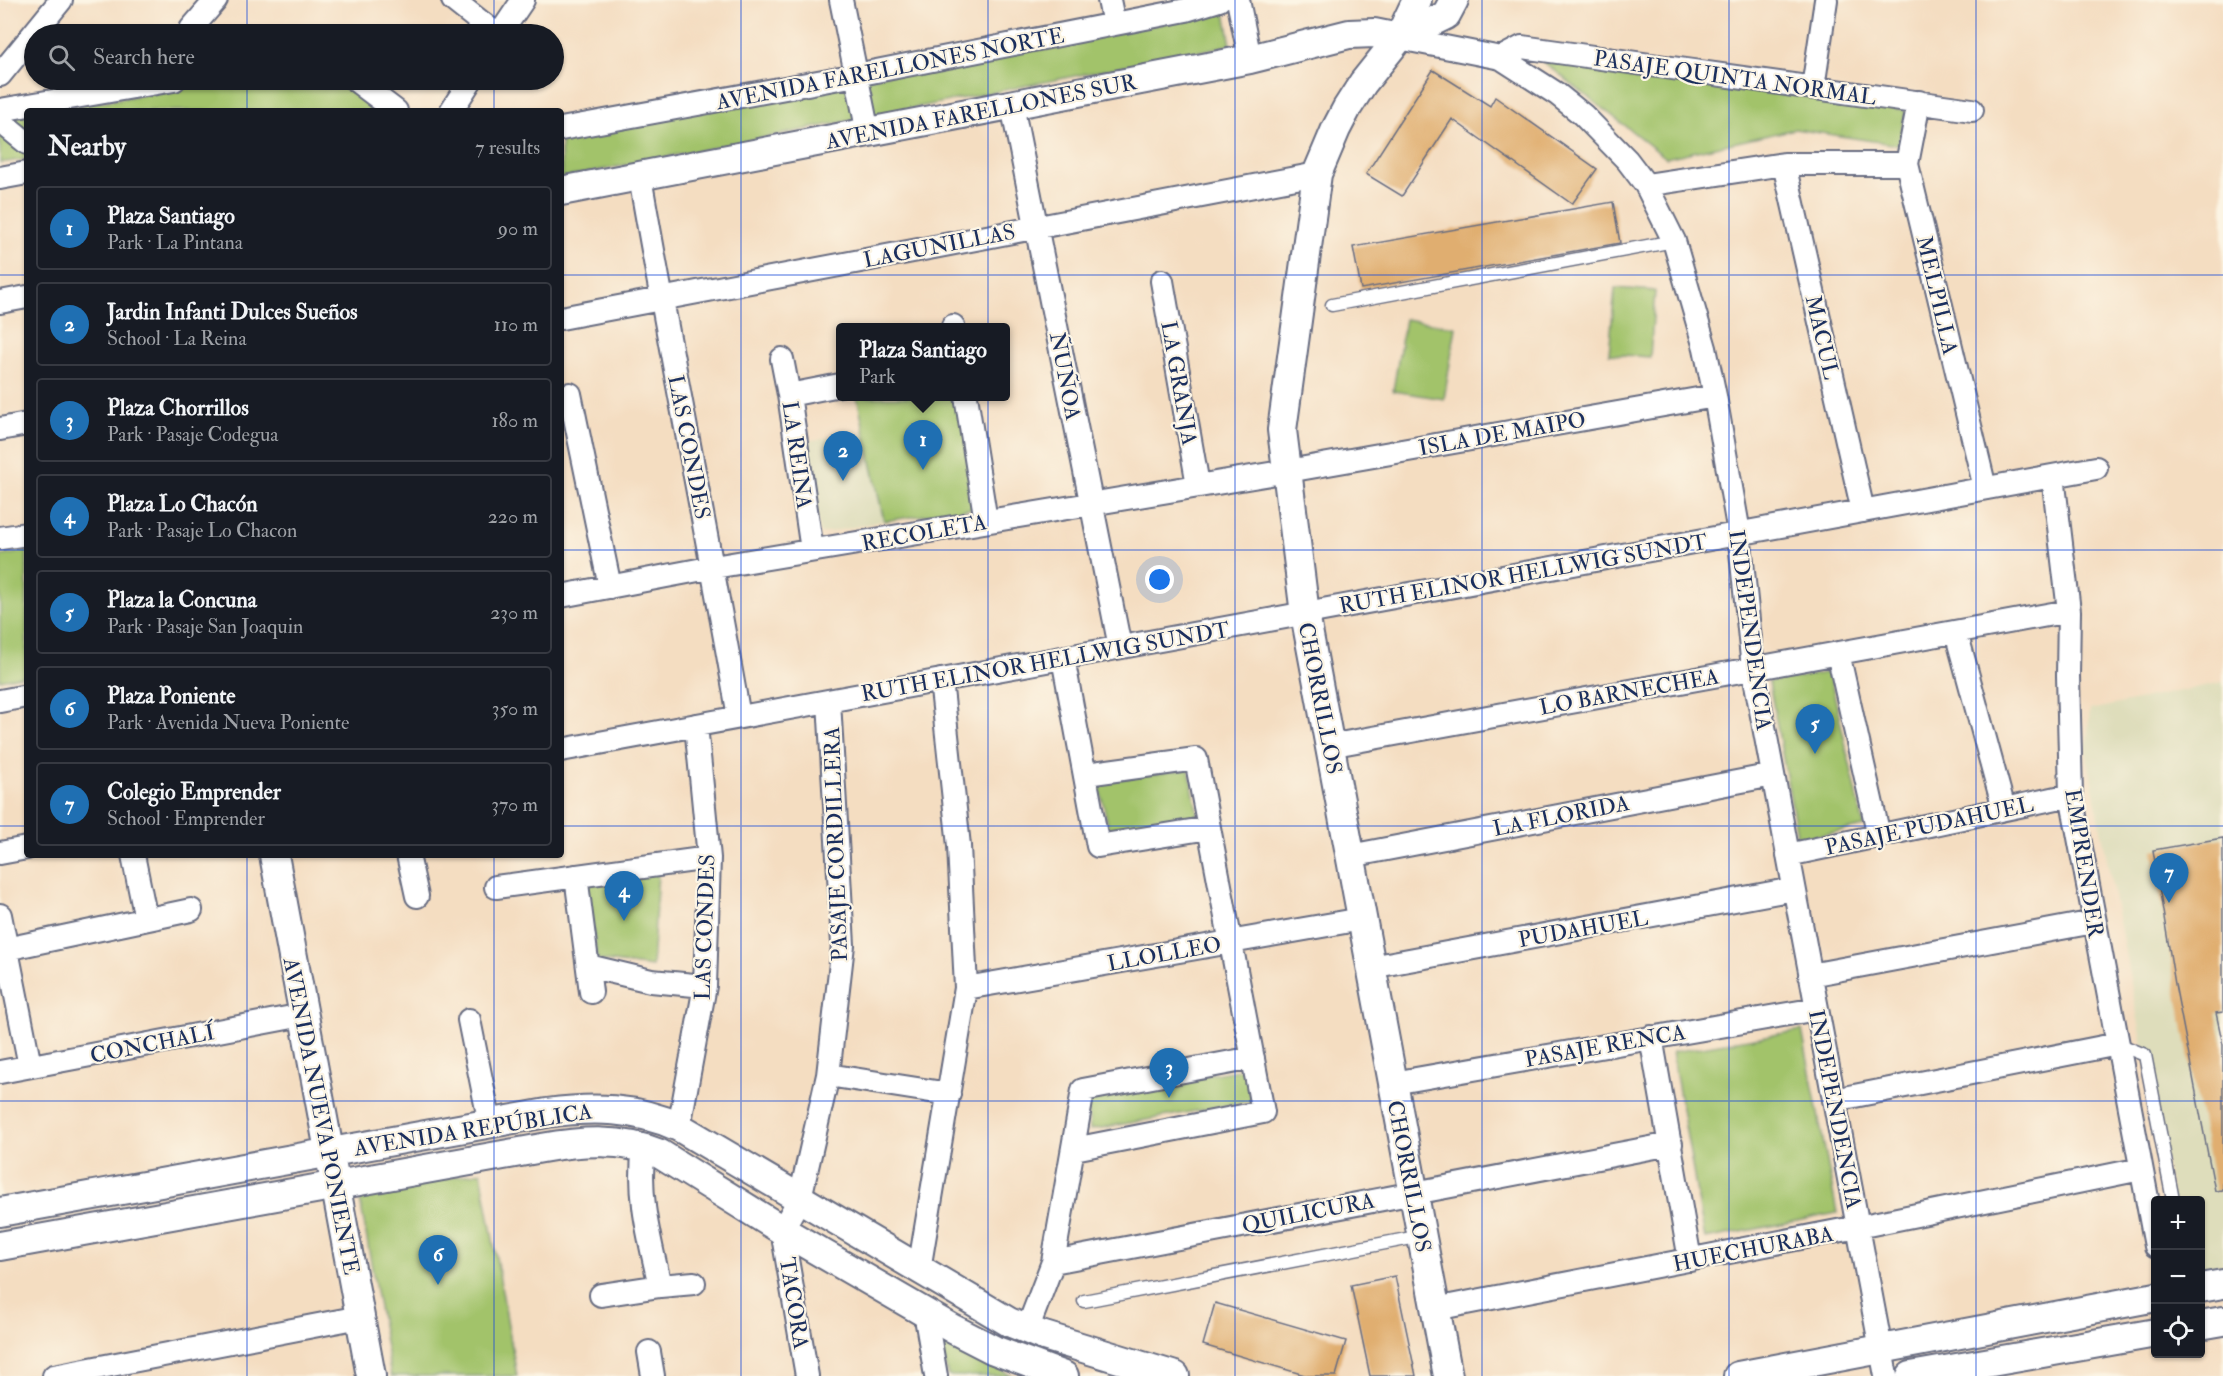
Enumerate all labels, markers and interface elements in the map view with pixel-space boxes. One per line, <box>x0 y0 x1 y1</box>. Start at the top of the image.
street label: AVENIDA FARELLONES NORTE <box>713 21 1067 117</box>
search box <box>24 24 564 90</box>
icon: search <box>45 41 78 74</box>
text: Search here <box>93 43 195 71</box>
street label: PASAJE QUINTA NORMAL <box>1592 44 1878 112</box>
street label: AVENIDA FARELLONES SUR <box>823 68 1140 156</box>
text: Nearby <box>48 131 126 163</box>
text: 7 results <box>475 135 540 160</box>
text: Plaza Santiago <box>107 202 235 230</box>
text: 1 <box>66 216 73 241</box>
text: 90 m <box>498 216 538 241</box>
street label: LAGUNILLAS <box>861 218 1017 274</box>
text: Park · La Pintana <box>107 230 243 255</box>
street label: MELPILLA <box>1910 233 1964 357</box>
street label: MACUL <box>1799 292 1845 382</box>
text: Jardin Infanti Dulces Sueños <box>107 298 358 326</box>
text: 2 <box>64 312 75 337</box>
text: 110 m <box>494 312 538 337</box>
street label: LA GRANJA <box>1154 319 1204 448</box>
popup <box>836 323 1010 401</box>
text: School · La Reina <box>107 326 247 351</box>
street label: ÑUÑOA <box>1043 330 1088 423</box>
text: Plaza Santiago <box>859 336 987 364</box>
text: Park <box>859 364 895 389</box>
street label: LAS CONDES <box>661 373 717 522</box>
text: Plaza Chorrillos <box>107 394 249 422</box>
street label: LA REINA <box>776 399 818 511</box>
street label: ISLA DE MAIPO <box>1416 406 1588 462</box>
text: 3 <box>66 408 73 433</box>
text: 180 m <box>491 408 538 433</box>
pin: 1 <box>904 420 942 470</box>
text: Park · Pasaje Codegua <box>107 422 279 447</box>
pin: 2 <box>824 432 862 481</box>
text: Plaza Lo Chacón <box>107 490 258 518</box>
text: 4 <box>64 504 75 529</box>
text: 220 m <box>488 504 538 529</box>
street label: RECOLETA <box>859 508 989 558</box>
text: Park · Pasaje Lo Chacon <box>107 518 297 543</box>
street label: RUTH ELINOR HELLWIG SUNDT <box>1337 528 1710 620</box>
street label: INDEPENDENCIA <box>1722 528 1778 732</box>
your location <box>1145 565 1174 594</box>
text: Plaza la Concuna <box>107 586 257 614</box>
text: 5 <box>65 600 74 625</box>
text: 230 m <box>490 600 538 625</box>
text: Park · Pasaje San Joaquin <box>107 614 303 639</box>
street label: RUTH ELINOR HELLWIG SUNDT <box>859 616 1232 708</box>
street label: CHORRILLOS <box>1292 620 1348 776</box>
street label: LO BARNECHEA <box>1537 662 1721 722</box>
text: Plaza Poniente <box>107 682 236 710</box>
text: 6 <box>64 696 75 721</box>
text: 350 m <box>492 696 538 721</box>
pin: 5 <box>1796 704 1834 754</box>
text: Park · Avenida Nueva Poniente <box>107 710 349 735</box>
street label: PASAJE CORDILLERA <box>818 726 854 962</box>
text: Colegio Emprender <box>107 778 281 806</box>
street label: EMPRENDER <box>2058 787 2110 941</box>
street label: LA FLORIDA <box>1490 789 1632 843</box>
street label: PASAJE PUDAHUEL <box>1822 790 2036 862</box>
text: 7 <box>65 792 74 817</box>
text: 370 m <box>491 792 538 817</box>
text: School · Emprender <box>107 806 265 831</box>
street label: LAS CONDES <box>688 853 722 1001</box>
pin: 7 <box>2150 854 2188 903</box>
pin: 4 <box>604 872 644 921</box>
street label: PUDAHUEL <box>1516 904 1650 954</box>
street label: LLOLLEO <box>1105 930 1223 978</box>
street label: AVENIDA NUEVA PONIENTE <box>276 954 366 1277</box>
street label: INDEPENDENCIA <box>1802 1007 1868 1211</box>
street label: CONCHALÍ <box>88 1018 218 1070</box>
street label: PASAJE RENCA <box>1523 1018 1688 1074</box>
pin: 3 <box>1150 1048 1188 1098</box>
street label: AVENIDA REPÚBLICA <box>351 1096 594 1163</box>
street label: CHORRILLOS <box>1381 1098 1437 1254</box>
street label: QUILICURA <box>1239 1186 1377 1240</box>
map controls <box>2151 1196 2205 1358</box>
button: + <box>2151 1196 2205 1250</box>
street label: HUECHURABA <box>1671 1220 1836 1278</box>
pin: 6 <box>418 1236 458 1285</box>
button: − <box>2151 1250 2205 1304</box>
street label: TACORA <box>773 1255 815 1351</box>
button: locate <box>2151 1304 2205 1358</box>

